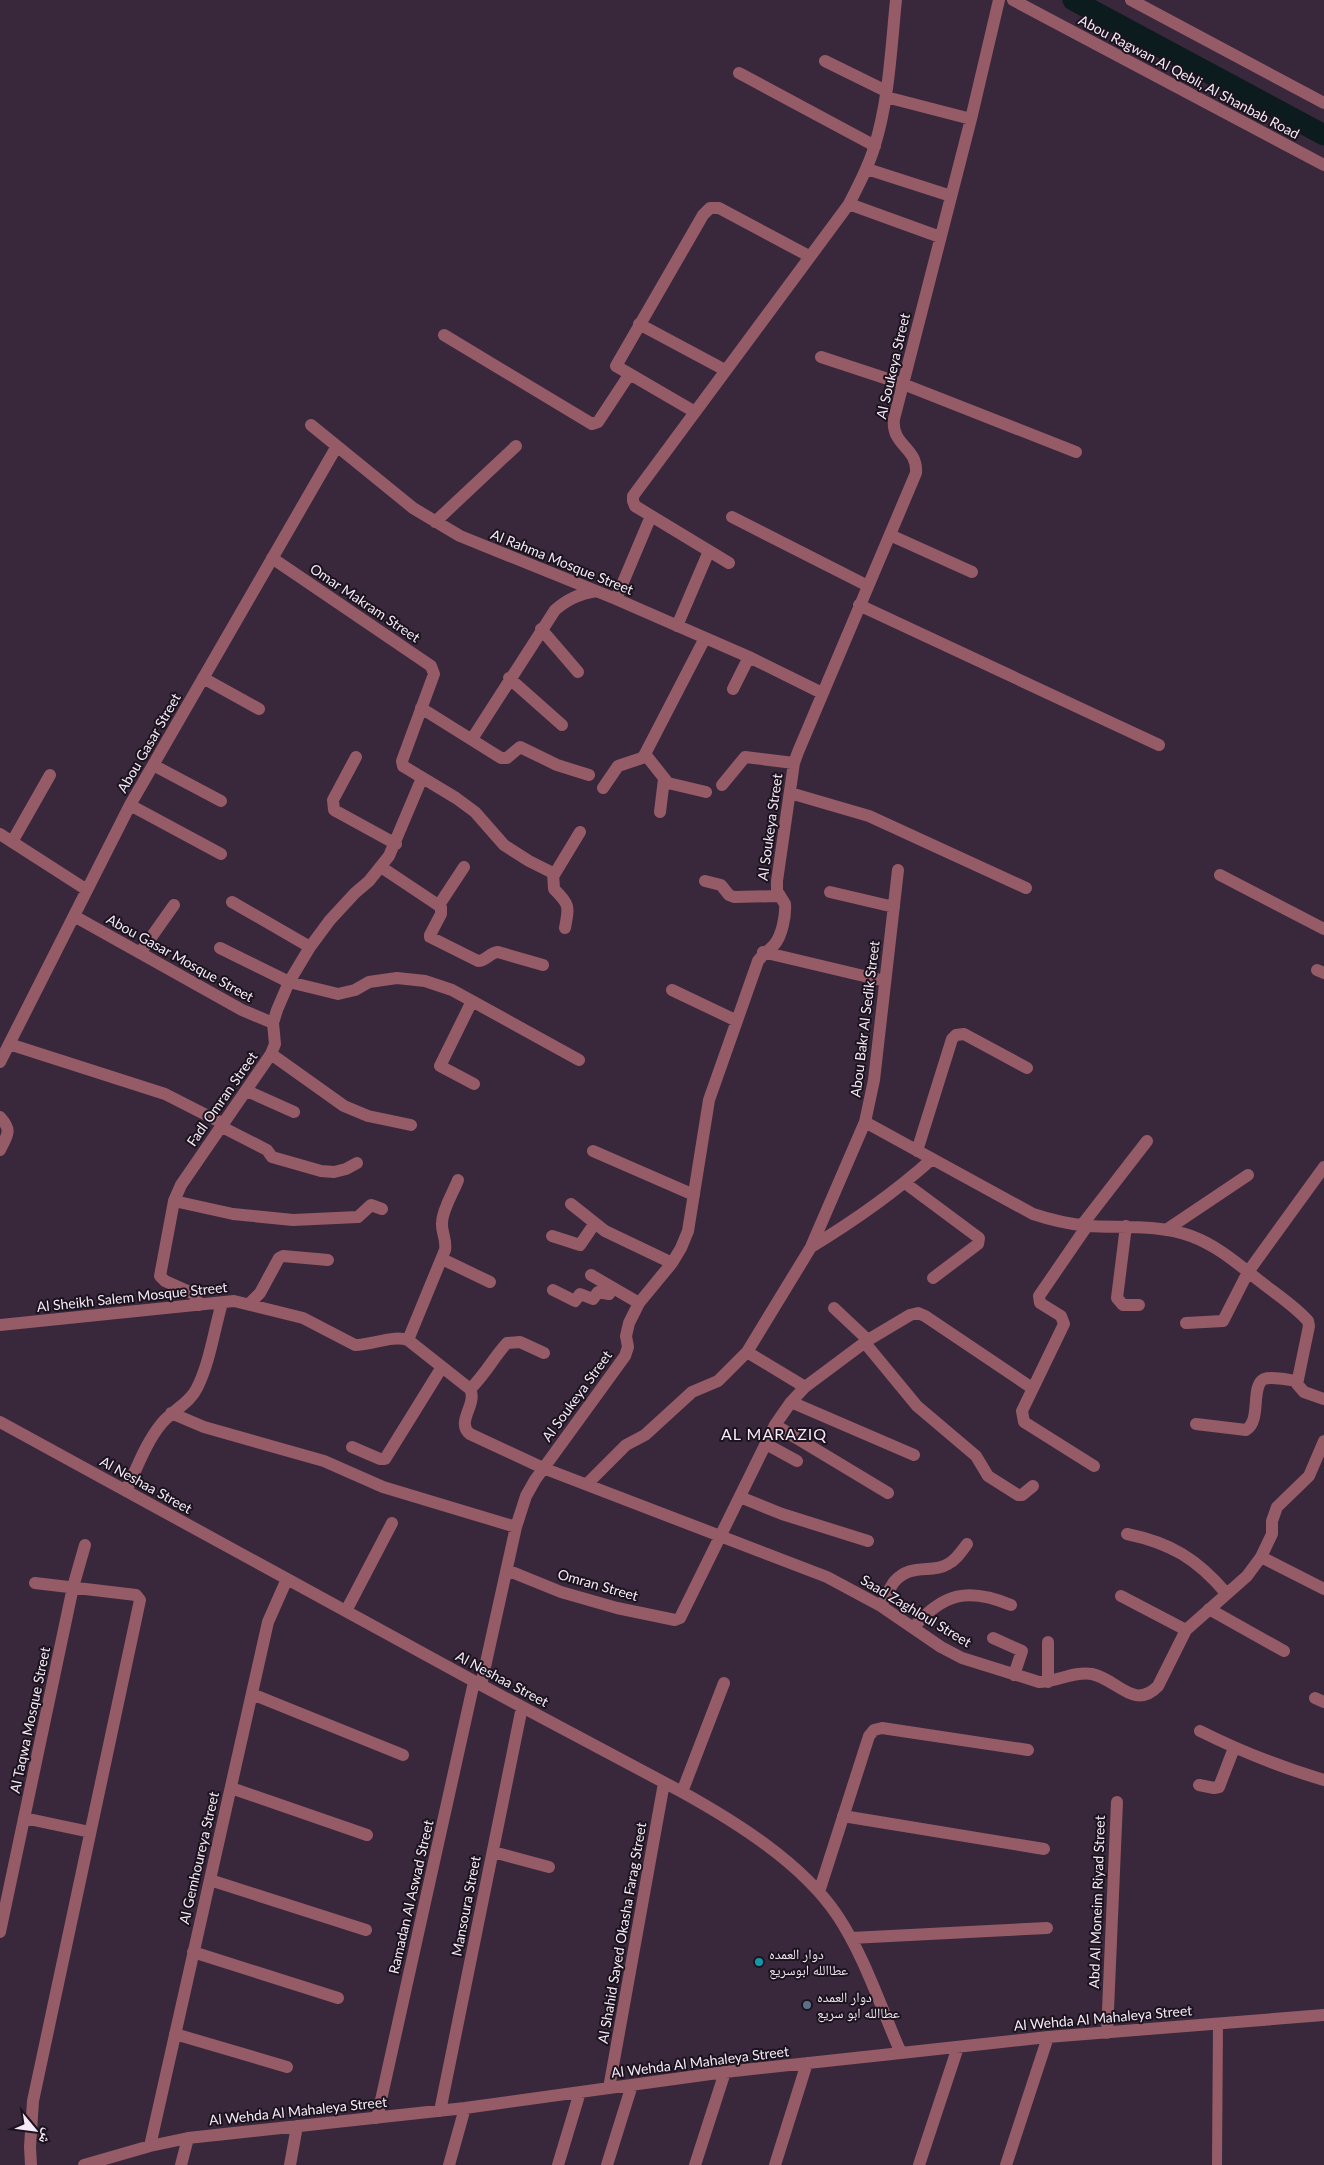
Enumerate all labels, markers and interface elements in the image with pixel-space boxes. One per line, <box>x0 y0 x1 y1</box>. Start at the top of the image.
street label: Abou Ragwan Al Qebli, Al Shanbab Road <box>1076 11 1303 142</box>
street label: Al Soukeya Street <box>872 311 913 420</box>
street label: Al Rahma Mosque Street <box>488 525 636 598</box>
street label: Omar Makram Street <box>307 560 423 646</box>
street label: Abou Gasar Street <box>113 690 184 796</box>
street label: Al Soukeya Street <box>754 772 785 882</box>
street label: Abou Gasar Mosque Street <box>104 910 257 1005</box>
street label: Abou Bakr Al Sedik Street <box>846 940 883 1098</box>
street label: Fadl Omran Street <box>183 1048 260 1149</box>
street label: Al Sheikh Salem Mosque Street <box>36 1278 228 1315</box>
street label: Al Soukeya Street <box>538 1347 615 1444</box>
district label: AL MARAZIQ <box>721 1424 827 1443</box>
street label: Al Neshaa Street <box>97 1452 195 1517</box>
street label: Omran Street <box>556 1565 640 1604</box>
street label: Saad Zaghloul Street <box>858 1571 975 1650</box>
street label: Al Taqwa Mosque Street <box>6 1645 53 1795</box>
street label: Al Neshaa Street <box>453 1647 551 1710</box>
street label: Al Gemhoureya Street <box>175 1790 222 1926</box>
street label: Abd Al Moneim Riyad Street <box>1085 1815 1108 1989</box>
street label: Ramadan Al Aswad Street <box>385 1818 436 1975</box>
street label: Al Shahid Sayed Okasha Farag Street <box>594 1821 649 2045</box>
street label: Mansoura Street <box>447 1854 484 1957</box>
place label: دوار العمده عطاالله ابوسريع <box>769 1945 848 1980</box>
marker: دوار العمده عطاالله ابوسريع <box>753 1956 765 1968</box>
place label: دوار العمده عطاالله ابو سريع <box>817 1988 900 2023</box>
marker: دوار العمده عطاالله ابو سريع <box>801 1999 813 2011</box>
street label: Al Wehda Al Mahaleya Street <box>1013 2001 1193 2034</box>
street label: Al Wehda Al Mahaleya Street <box>610 2042 790 2081</box>
street label: Al Wehda Al Mahaleya Street <box>208 2093 388 2128</box>
north arrow <box>10 2105 60 2155</box>
text: ش <box>35 2125 58 2147</box>

